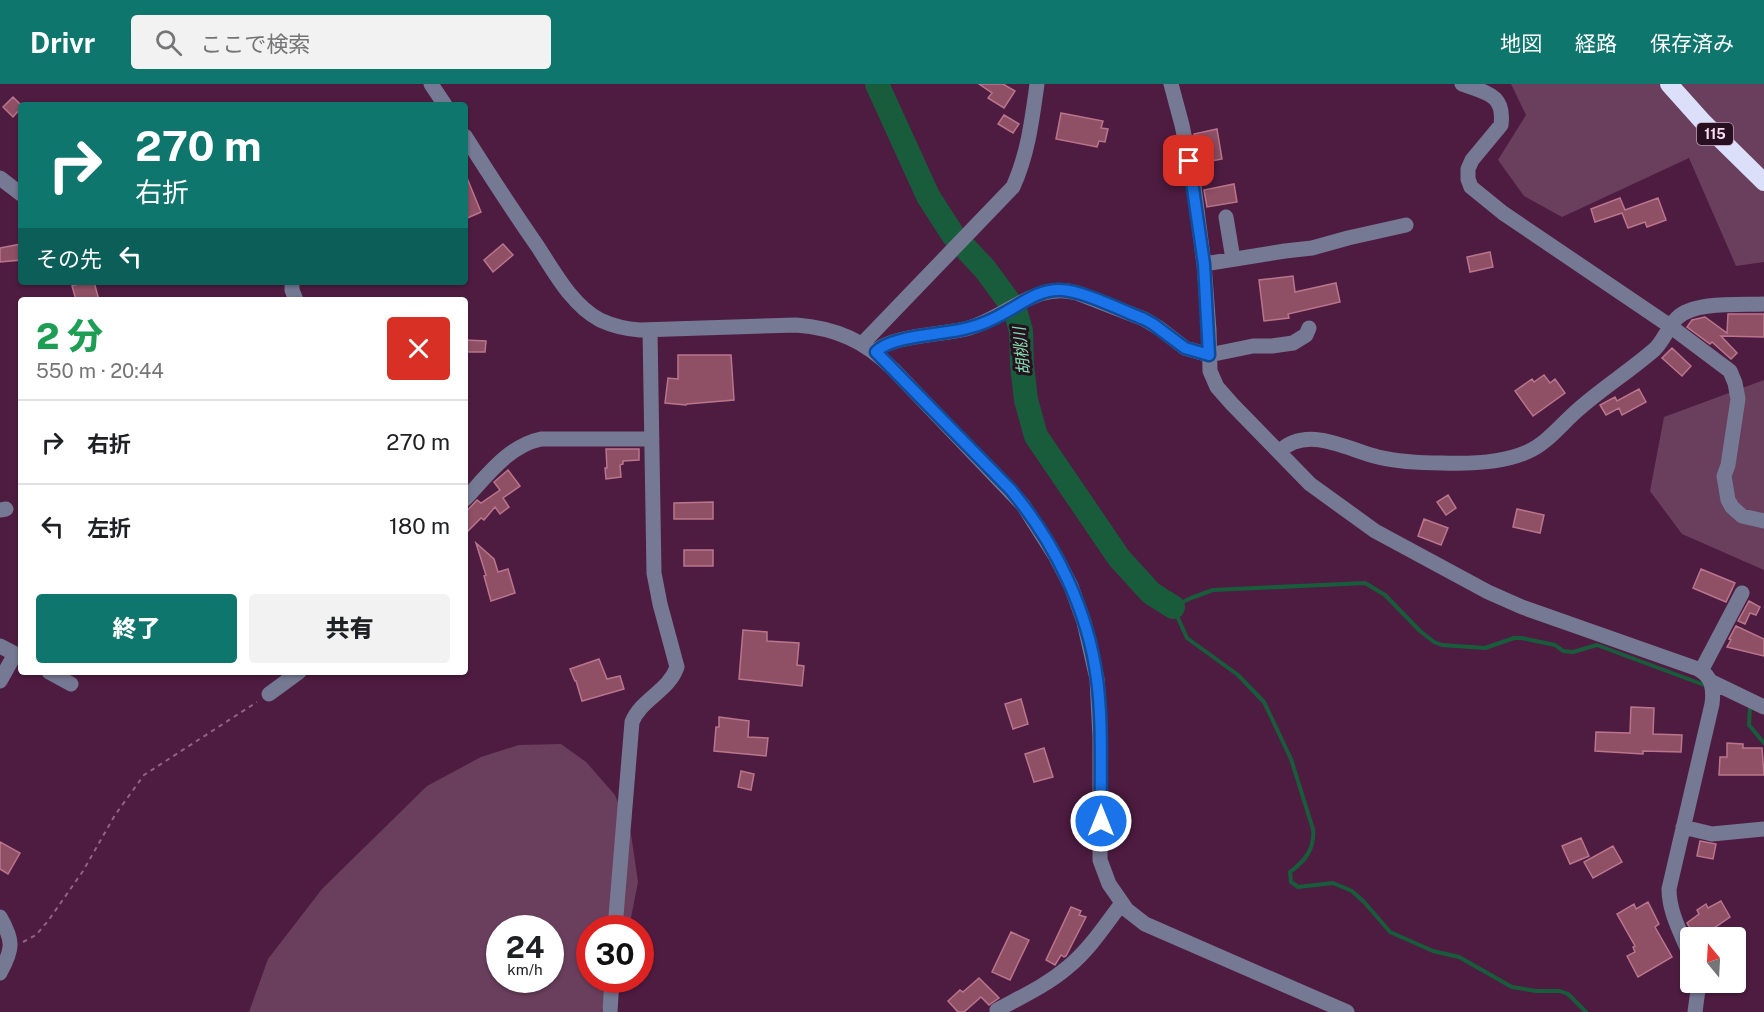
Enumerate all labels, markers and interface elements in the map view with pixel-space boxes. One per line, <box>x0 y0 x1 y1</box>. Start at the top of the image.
search box <box>131 15 551 69</box>
text: Drivr <box>30 26 95 59</box>
icon: search <box>152 26 185 59</box>
text: ここで検索 <box>200 31 310 57</box>
text: 地図 <box>1500 31 1542 56</box>
text: 経路 <box>1575 31 1617 56</box>
text: 保存済み <box>1650 31 1734 56</box>
text: 270 m <box>135 121 262 170</box>
road number: 115 <box>1697 123 1733 145</box>
icon: right <box>36 126 114 204</box>
pin <box>1163 135 1214 186</box>
icon: arrive <box>1172 144 1205 177</box>
text: 右折 <box>135 176 189 208</box>
icon: left <box>114 240 147 273</box>
text: その先 <box>36 246 102 272</box>
text: 2 分 <box>36 315 103 357</box>
button: close <box>387 317 450 380</box>
water label: 胡桃川 <box>1009 324 1033 376</box>
text: 550 m · 20:44 <box>36 359 164 383</box>
icon: right <box>36 426 69 459</box>
text: 270 m <box>386 429 450 455</box>
text: 右折 <box>87 431 131 457</box>
icon: left <box>36 510 69 543</box>
text: 180 m <box>389 513 450 539</box>
text: 左折 <box>87 515 131 541</box>
button: 終了 <box>36 594 237 663</box>
button: 共有 <box>249 594 450 663</box>
position arrow <box>1069 789 1133 853</box>
speed limit sign: 30 <box>576 915 654 993</box>
north arrow <box>1680 927 1746 993</box>
map controls <box>1680 927 1746 993</box>
text: 24 <box>506 929 544 965</box>
text: km/h <box>507 961 543 978</box>

